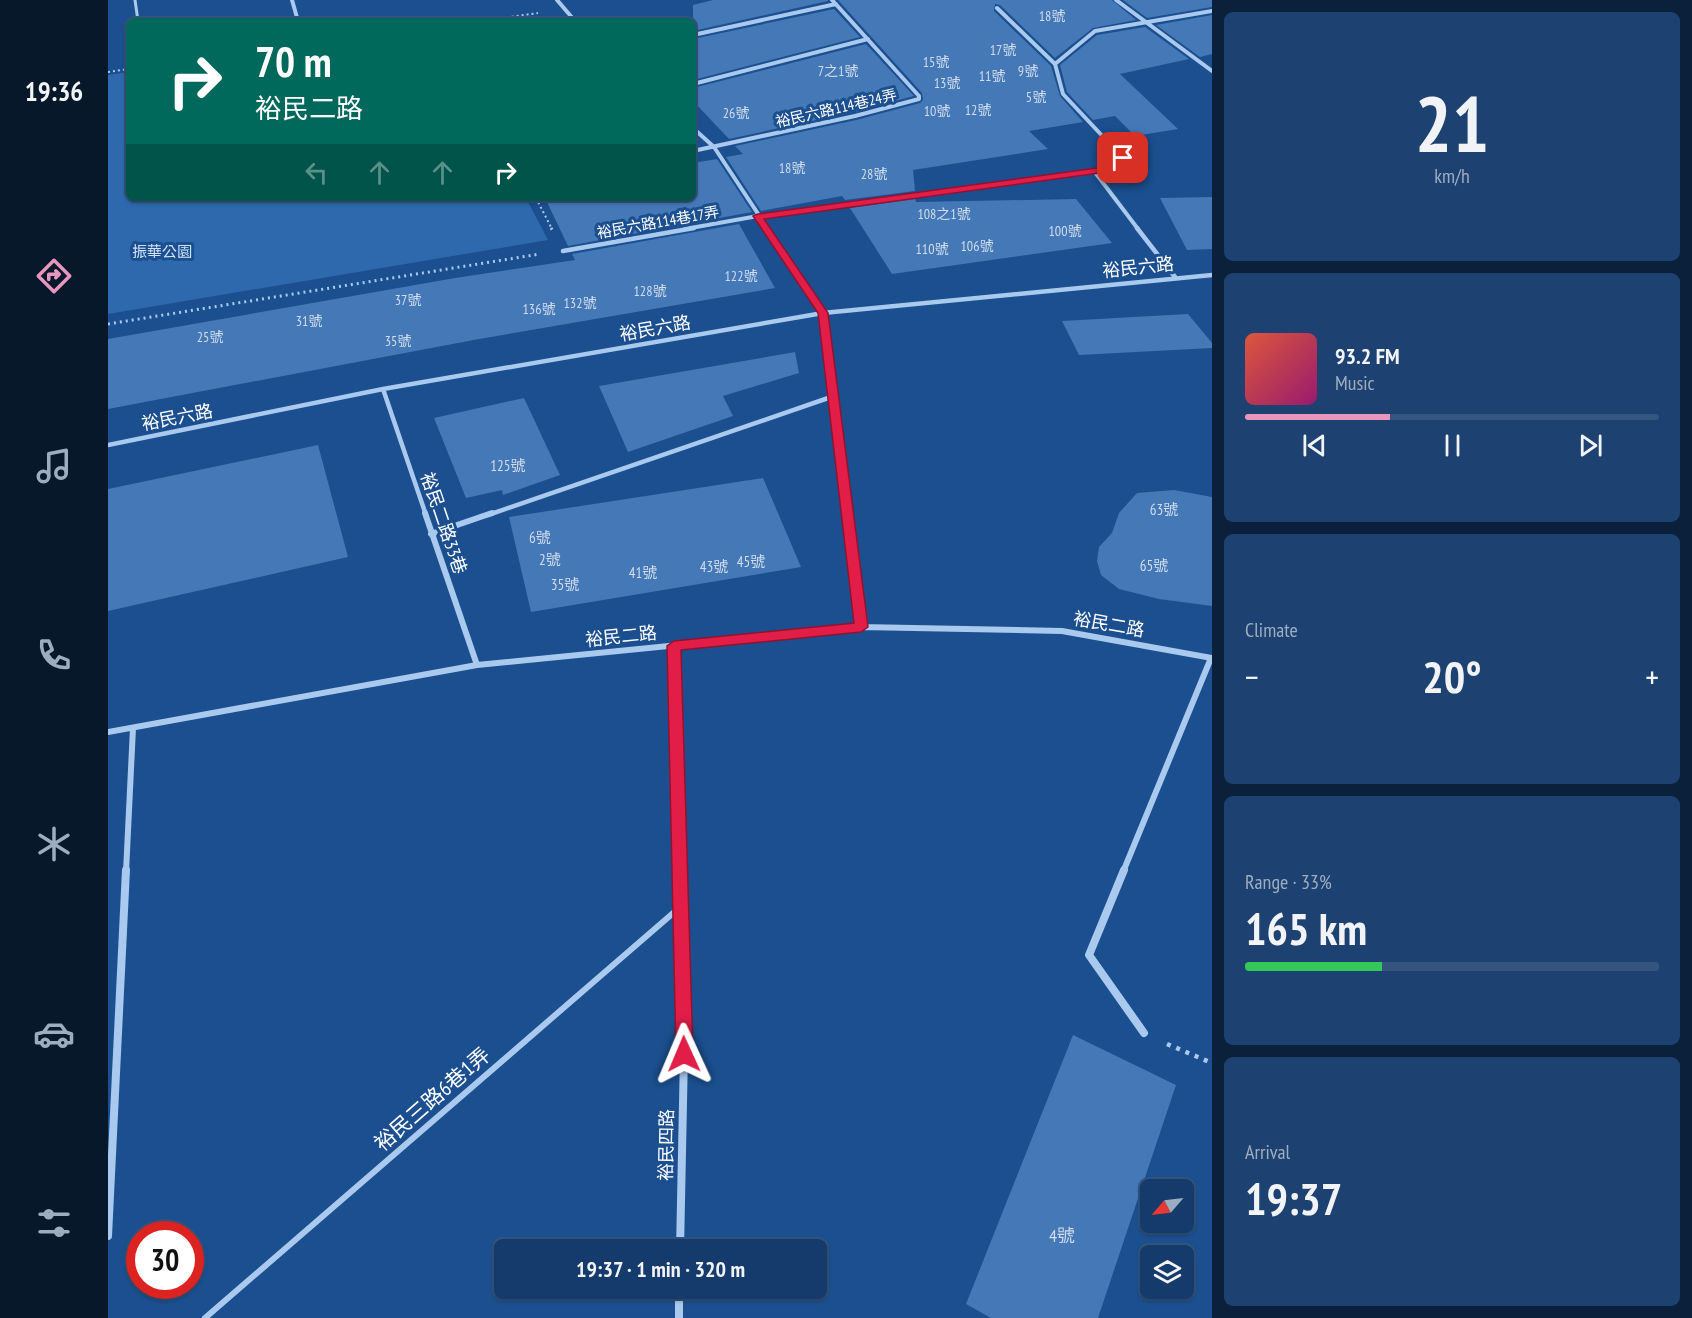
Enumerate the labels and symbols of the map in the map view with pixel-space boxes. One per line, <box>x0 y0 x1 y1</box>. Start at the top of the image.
house number: 18號 <box>1039 7 1065 25</box>
house number: 17號 <box>990 41 1016 59</box>
house number: 15號 <box>923 53 949 71</box>
house number: 7之1號 <box>818 62 858 80</box>
house number: 9號 <box>1018 62 1038 80</box>
house number: 11號 <box>979 67 1005 85</box>
house number: 13號 <box>934 74 960 92</box>
street label: 裕民六路114巷24弄 <box>774 85 898 131</box>
house number: 5號 <box>1026 88 1046 106</box>
house number: 12號 <box>965 101 991 119</box>
house number: 10號 <box>924 102 950 120</box>
house number: 26號 <box>723 104 749 122</box>
pin <box>1097 132 1148 183</box>
house number: 18號 <box>779 159 805 177</box>
house number: 28號 <box>861 165 887 183</box>
street label: 裕民六路114巷17弄 <box>595 202 721 242</box>
house number: 108之1號 <box>917 205 971 223</box>
house number: 100號 <box>1049 222 1081 240</box>
house number: 106號 <box>961 237 993 255</box>
house number: 110號 <box>916 240 948 258</box>
park label: 振華公園 <box>132 242 192 261</box>
street label: 裕民六路 <box>1101 252 1175 282</box>
house number: 122號 <box>725 267 757 285</box>
house number: 128號 <box>634 282 666 300</box>
house number: 37號 <box>395 291 421 309</box>
house number: 132號 <box>564 294 596 312</box>
house number: 136號 <box>523 300 555 318</box>
street label: 裕民六路 <box>618 310 692 346</box>
house number: 31號 <box>296 312 322 330</box>
house number: 25號 <box>197 328 223 346</box>
house number: 35號 <box>385 332 411 350</box>
street label: 裕民六路 <box>139 399 215 435</box>
house number: 125號 <box>490 456 526 475</box>
street label: 裕民二路33巷 <box>416 469 472 577</box>
house number: 63號 <box>1150 500 1178 519</box>
house number: 6號 <box>529 528 551 547</box>
house number: 2號 <box>539 550 561 569</box>
house number: 45號 <box>737 552 765 571</box>
house number: 65號 <box>1140 556 1168 575</box>
house number: 43號 <box>700 557 728 576</box>
house number: 41號 <box>629 563 657 582</box>
house number: 35號 <box>551 575 579 594</box>
street label: 裕民二路 <box>1072 606 1146 642</box>
street label: 裕民二路 <box>584 621 658 651</box>
position arrow <box>652 1022 716 1086</box>
street label: 裕民三路6巷1弄 <box>368 1041 496 1157</box>
street label: 裕民四路 <box>654 1109 678 1181</box>
north arrow <box>1140 1179 1194 1233</box>
speed limit sign: 30 <box>126 1221 204 1299</box>
house number: 4號 <box>1049 1224 1075 1247</box>

